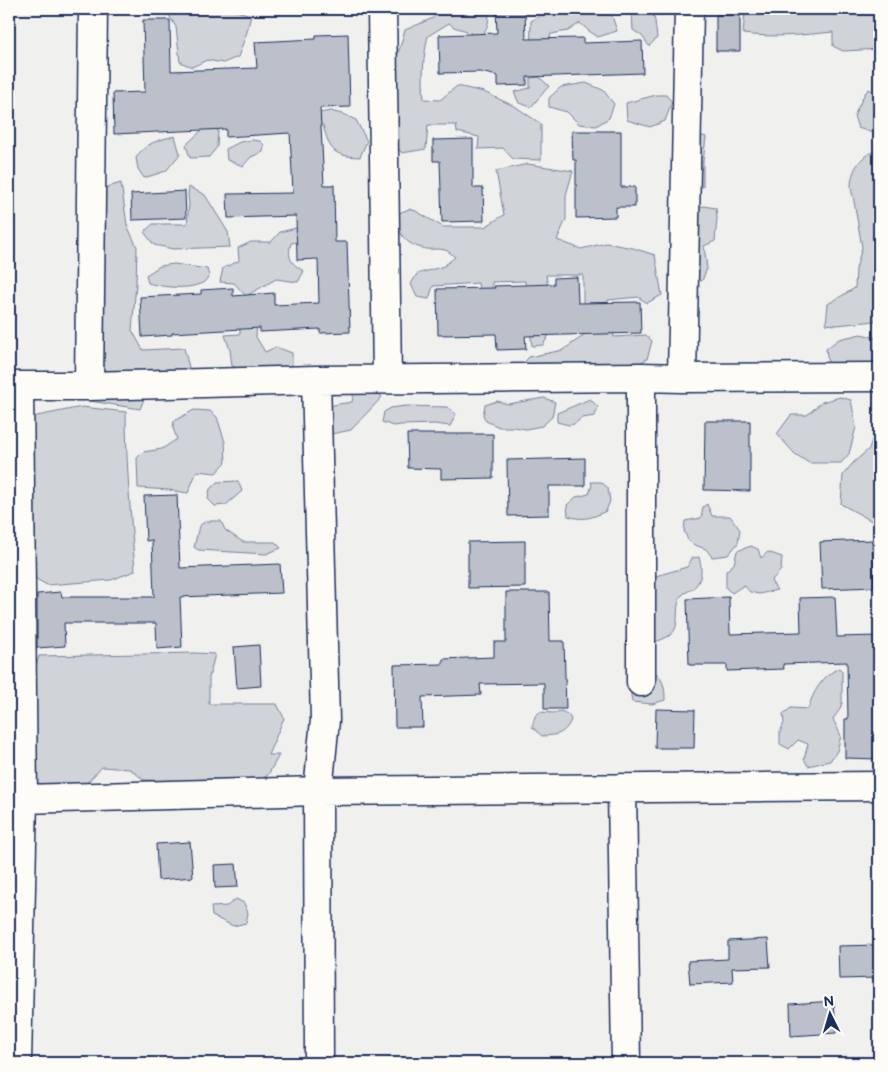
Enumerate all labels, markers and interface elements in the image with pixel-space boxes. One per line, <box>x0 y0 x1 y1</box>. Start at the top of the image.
north arrow <box>806 990 856 1040</box>
text: N <box>823 993 835 1010</box>

